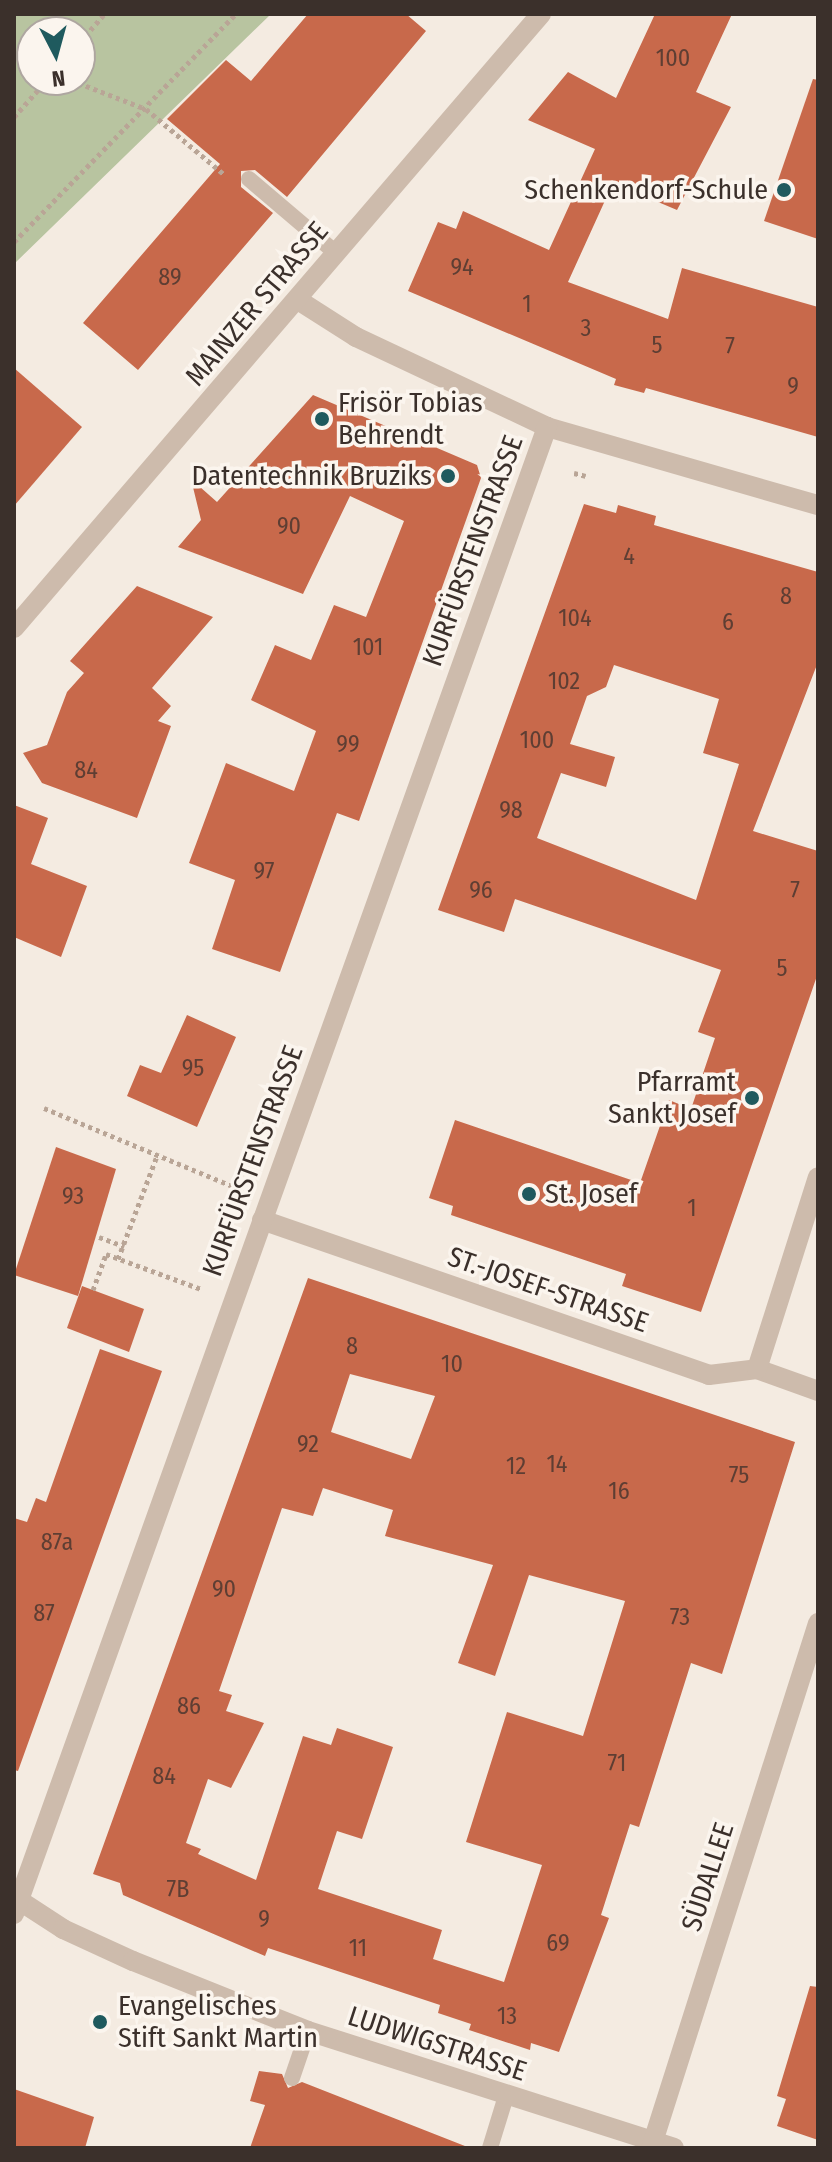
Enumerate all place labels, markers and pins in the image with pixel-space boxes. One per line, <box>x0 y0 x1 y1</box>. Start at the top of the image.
place label: Schenkendorf-Schule <box>524 173 768 207</box>
marker: Schenkendorf-Schule <box>775 181 793 199</box>
place label: Frisör Tobias Behrendt <box>338 386 483 452</box>
marker: Frisör Tobias Behrendt <box>313 410 331 428</box>
place label: Datentechnik Bruziks <box>192 459 432 493</box>
marker: Datentechnik Bruziks <box>439 467 457 485</box>
place label: Pfarramt Sankt Josef <box>608 1065 736 1131</box>
marker: Pfarramt Sankt Josef <box>743 1089 761 1107</box>
place label: St. Josef <box>545 1177 637 1211</box>
marker: St. Josef <box>520 1185 538 1203</box>
place label: Evangelisches Stift Sankt Martin <box>118 1989 318 2055</box>
marker: Evangelisches Stift Sankt Martin <box>89 2011 111 2033</box>

